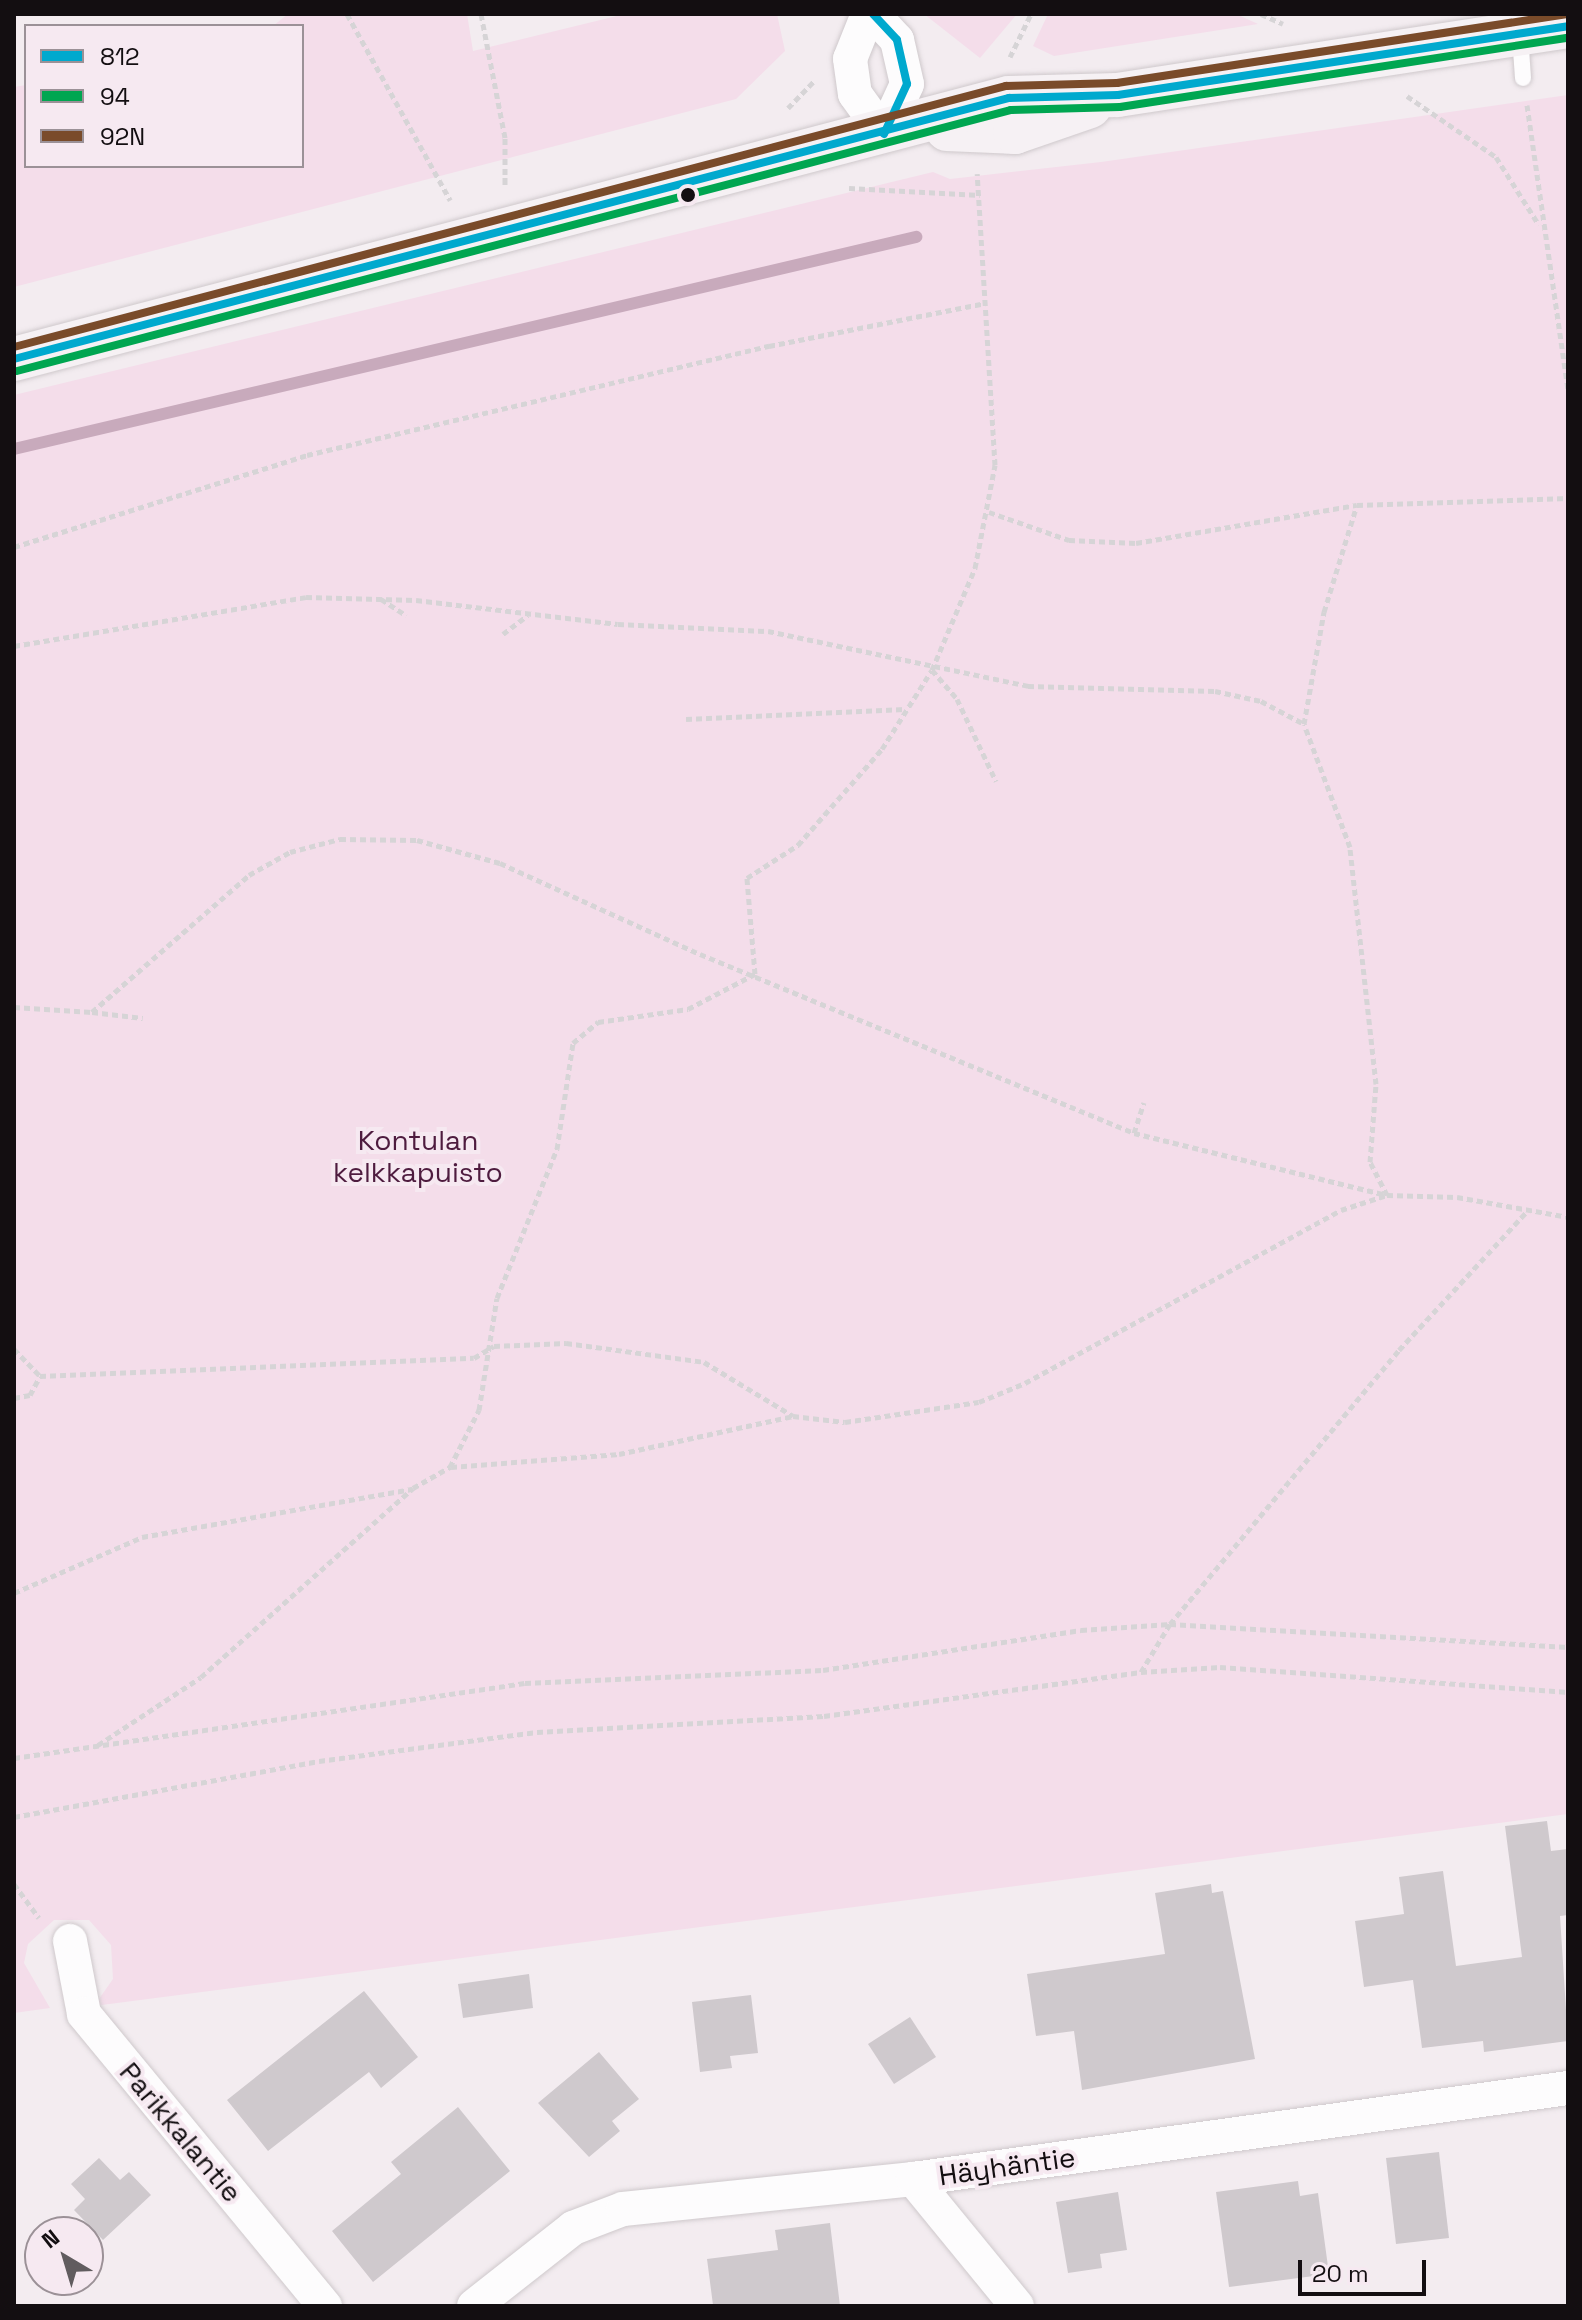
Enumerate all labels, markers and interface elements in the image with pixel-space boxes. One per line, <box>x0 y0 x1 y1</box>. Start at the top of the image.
legend <box>24 24 304 168</box>
text: 812 <box>100 41 139 72</box>
text: 94 <box>100 81 130 112</box>
text: 92N <box>100 121 145 152</box>
unlabelled marker <box>680 187 696 203</box>
park label: Kontulan kelkkapuisto <box>333 1123 503 1189</box>
street label: Parikkalantie <box>113 2055 249 2209</box>
street label: Häyhäntie <box>937 2140 1077 2192</box>
north arrow <box>24 2216 104 2296</box>
text: N <box>36 2223 65 2254</box>
scale bar <box>1302 2244 1430 2294</box>
text: 20 m <box>1312 2258 1369 2289</box>

